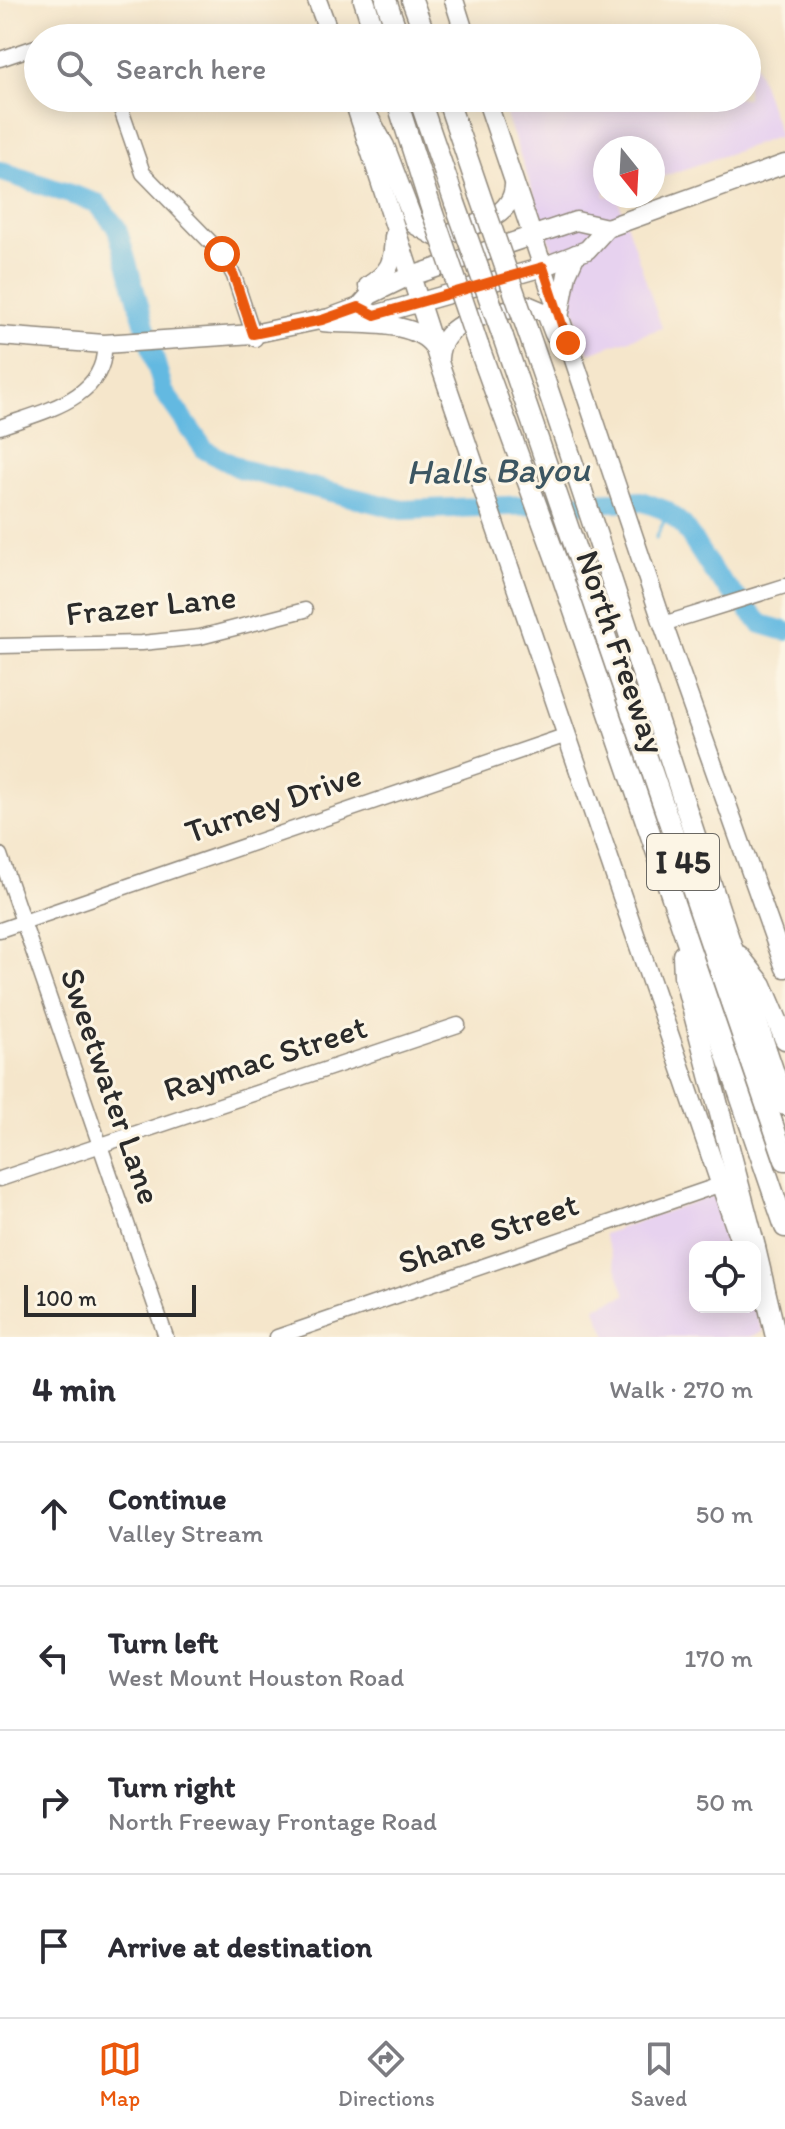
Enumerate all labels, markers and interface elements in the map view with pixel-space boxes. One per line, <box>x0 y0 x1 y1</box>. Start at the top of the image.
search box <box>24 24 761 112</box>
icon: search <box>52 46 96 90</box>
text: Search here <box>116 50 266 87</box>
north arrow <box>593 136 665 208</box>
route start <box>204 236 240 272</box>
route end <box>550 325 586 361</box>
water label: Halls Bayou <box>406 447 591 493</box>
street label: North Freeway <box>567 545 675 759</box>
street label: Frazer Lane <box>64 576 238 634</box>
street label: Turney Drive <box>180 754 366 852</box>
road number: I 45 <box>647 834 719 890</box>
street label: Sweetwater Lane <box>51 962 171 1210</box>
street label: Raymac Street <box>158 1006 372 1110</box>
street label: Shane Street <box>393 1183 584 1283</box>
map controls <box>689 1241 761 1313</box>
button: locate <box>689 1241 761 1313</box>
scale bar <box>24 1281 196 1317</box>
text: 100 m <box>36 1285 97 1312</box>
text: 4 min <box>32 1369 116 1410</box>
text: Walk · 270 m <box>609 1373 753 1405</box>
text: Continue <box>108 1480 227 1517</box>
icon: ahead <box>32 1492 76 1536</box>
text: 50 m <box>696 1498 753 1530</box>
text: Valley Stream <box>108 1517 263 1549</box>
text: Turn left <box>108 1624 219 1661</box>
icon: left <box>32 1636 76 1680</box>
text: 170 m <box>684 1642 753 1674</box>
text: West Mount Houston Road <box>108 1661 404 1693</box>
text: Turn right <box>108 1768 236 1805</box>
icon: right <box>32 1780 76 1824</box>
text: 50 m <box>696 1786 753 1818</box>
text: North Freeway Frontage Road <box>108 1805 437 1837</box>
icon: arrive <box>32 1924 76 1968</box>
text: Arrive at destination <box>108 1928 372 1965</box>
tab: Map <box>98 2037 142 2112</box>
tab: Directions <box>338 2037 435 2112</box>
tab: Saved <box>631 2037 687 2112</box>

